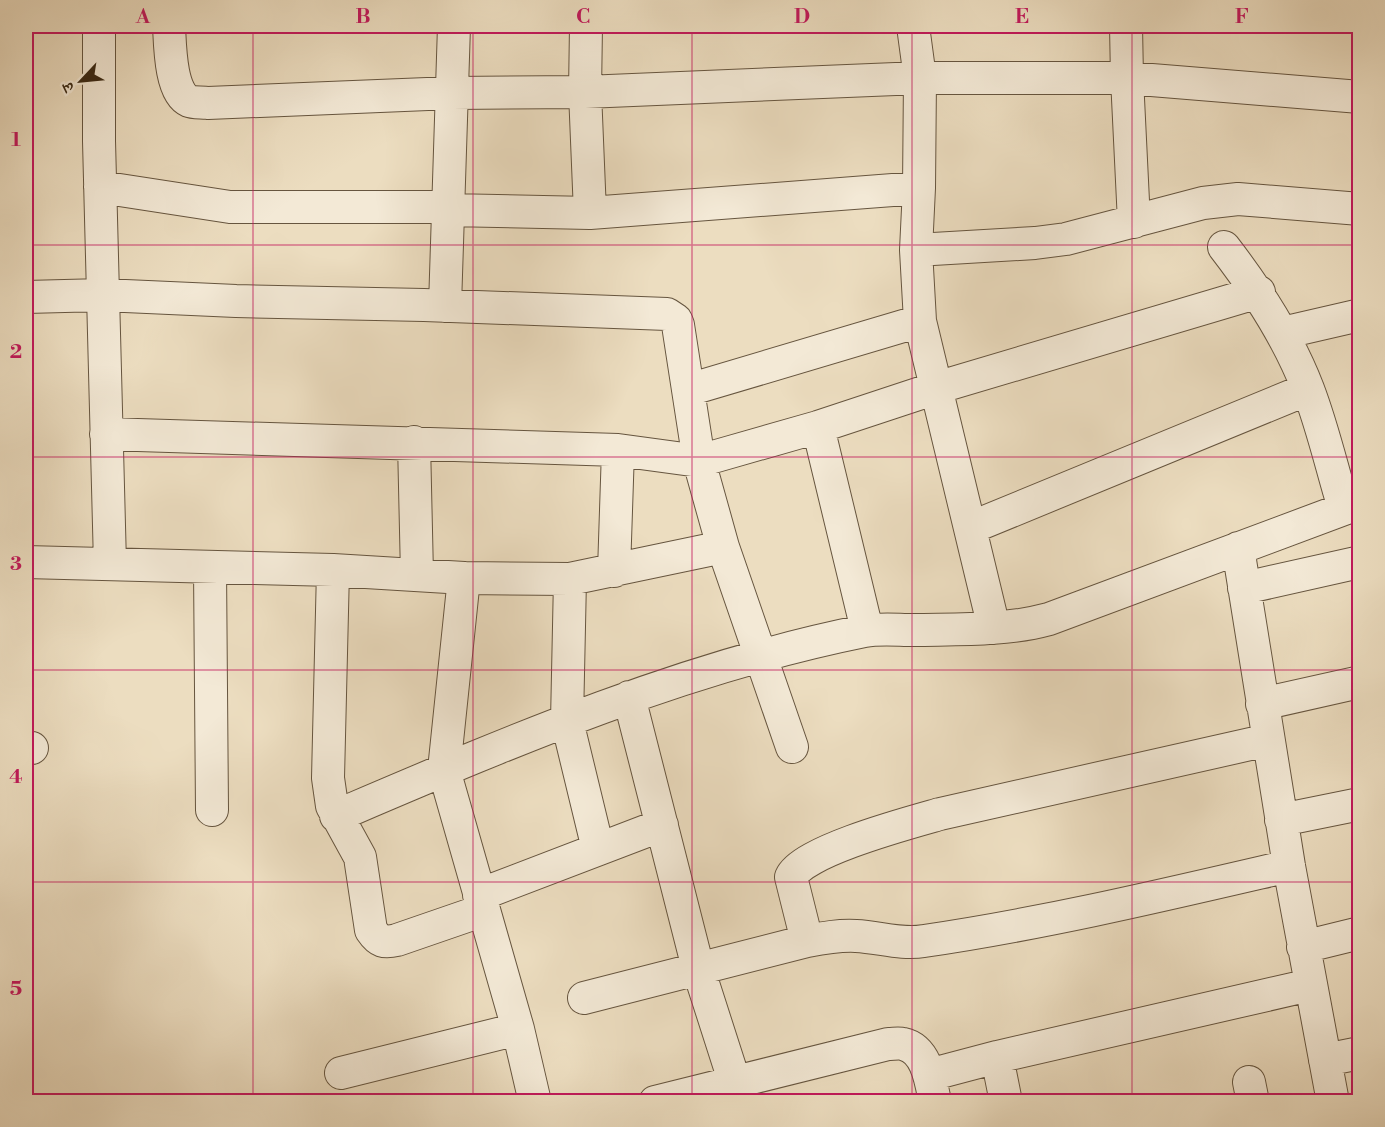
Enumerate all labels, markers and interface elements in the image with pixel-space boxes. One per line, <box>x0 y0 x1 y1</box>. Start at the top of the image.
text: A <box>135 5 151 30</box>
text: B <box>355 5 371 30</box>
text: C <box>576 5 590 30</box>
text: D <box>794 5 810 30</box>
text: E <box>1015 5 1029 30</box>
text: F <box>1235 5 1249 30</box>
north arrow <box>51 51 111 111</box>
text: उ <box>57 77 80 96</box>
text: 1 <box>11 128 21 153</box>
text: 2 <box>10 340 22 365</box>
text: 3 <box>10 552 22 577</box>
text: 4 <box>9 765 23 790</box>
text: 5 <box>10 977 22 1002</box>

